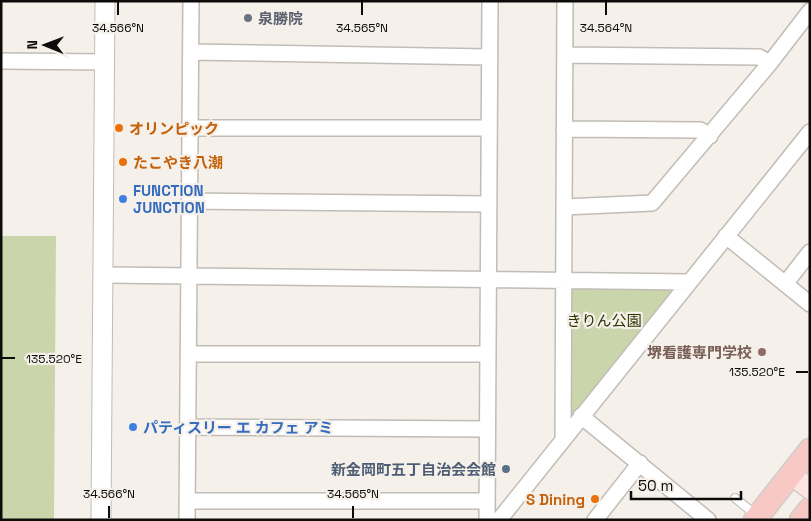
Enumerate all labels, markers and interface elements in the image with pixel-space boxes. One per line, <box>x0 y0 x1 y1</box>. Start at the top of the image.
place label: 泉勝院 <box>258 9 303 28</box>
marker: 泉勝院 <box>242 12 254 24</box>
north arrow <box>20 20 70 70</box>
text: 34.566°N <box>92 20 144 36</box>
text: 34.565°N <box>336 20 388 36</box>
text: 34.564°N <box>580 20 632 36</box>
text: N <box>23 40 41 50</box>
place label: オリンピック <box>129 119 219 138</box>
marker: オリンピック <box>113 122 125 134</box>
place label: たこやき八潮 <box>133 153 223 172</box>
marker: たこやき八潮 <box>117 156 129 168</box>
place label: FUNCTION JUNCTION <box>133 181 205 217</box>
marker: FUNCTION JUNCTION <box>117 193 129 205</box>
park label: きりん公園 <box>566 311 642 330</box>
place label: 堺看護専門学校 <box>647 343 752 362</box>
marker: 堺看護専門学校 <box>756 346 768 358</box>
text: 135.520°E <box>26 351 82 367</box>
text: 135.520°E <box>729 364 785 380</box>
place label: パティスリー エ カフェ アミ <box>143 418 333 437</box>
marker: パティスリー エ カフェ アミ <box>127 421 139 433</box>
place label: 新金岡町五丁自治会会館 <box>331 460 496 479</box>
marker: 新金岡町五丁自治会会館 <box>500 463 512 475</box>
scale bar <box>631 468 741 500</box>
text: 50 m <box>638 476 673 495</box>
text: 34.566°N <box>83 486 135 502</box>
text: 34.565°N <box>327 486 379 502</box>
place label: S Dining <box>526 490 585 509</box>
marker: S Dining <box>589 493 601 505</box>

